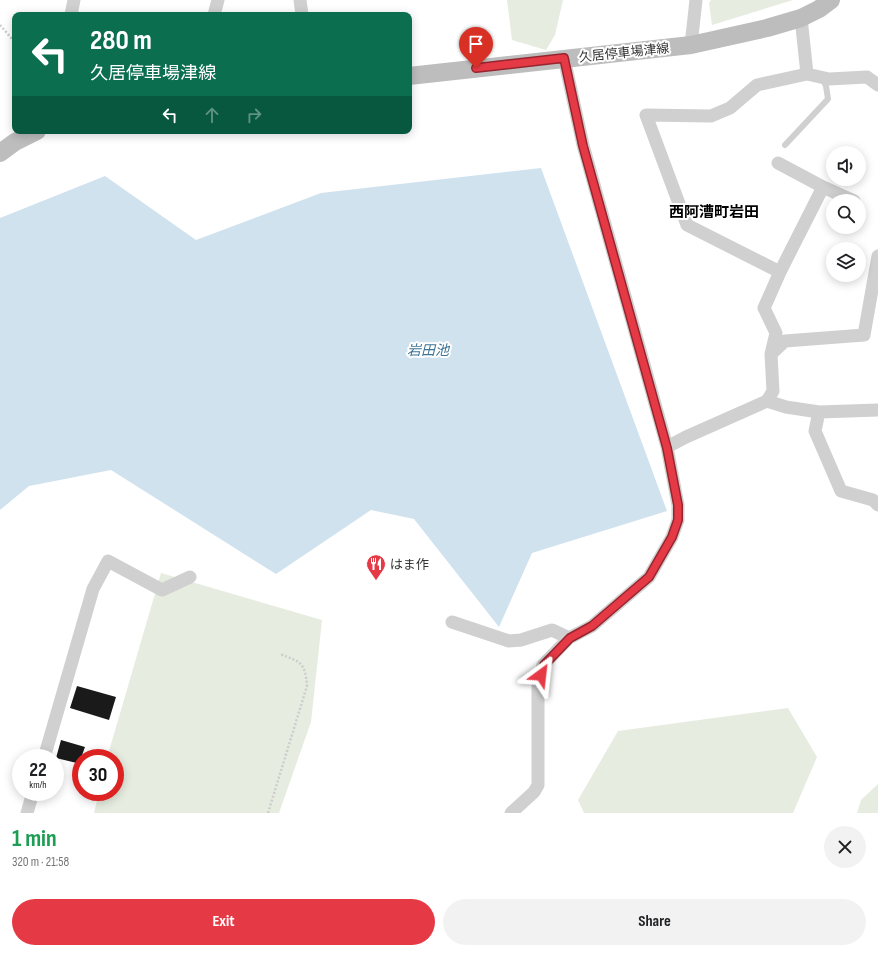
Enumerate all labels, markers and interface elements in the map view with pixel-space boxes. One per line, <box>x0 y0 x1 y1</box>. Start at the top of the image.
text: 280 m <box>90 24 152 57</box>
pin <box>459 27 493 68</box>
icon: left <box>24 28 76 80</box>
icon: arrive <box>465 33 487 55</box>
street label: 久居停車場津線 <box>578 40 670 66</box>
text: 久居停車場津線 <box>90 63 216 84</box>
icon: left <box>159 104 181 126</box>
icon: ahead <box>201 104 223 126</box>
icon: right <box>243 104 265 126</box>
map controls <box>826 146 866 282</box>
button: sound <box>826 146 866 186</box>
button: search <box>826 194 866 234</box>
district label: 西阿漕町岩田 <box>669 203 759 222</box>
button: layers <box>826 242 866 282</box>
water label: 岩田池 <box>407 342 451 359</box>
restaurant icon: はま作 <box>365 553 387 581</box>
place label: はま作 <box>390 557 429 573</box>
position arrow <box>520 654 562 696</box>
speed limit sign: 30 <box>72 749 124 801</box>
text: 22 <box>29 758 47 782</box>
text: km/h <box>29 779 47 791</box>
text: 1 min <box>12 824 57 853</box>
button: close <box>824 826 866 868</box>
text: 320 m · 21:58 <box>12 854 69 870</box>
button: Exit <box>12 899 435 945</box>
button: Share <box>443 899 866 945</box>

